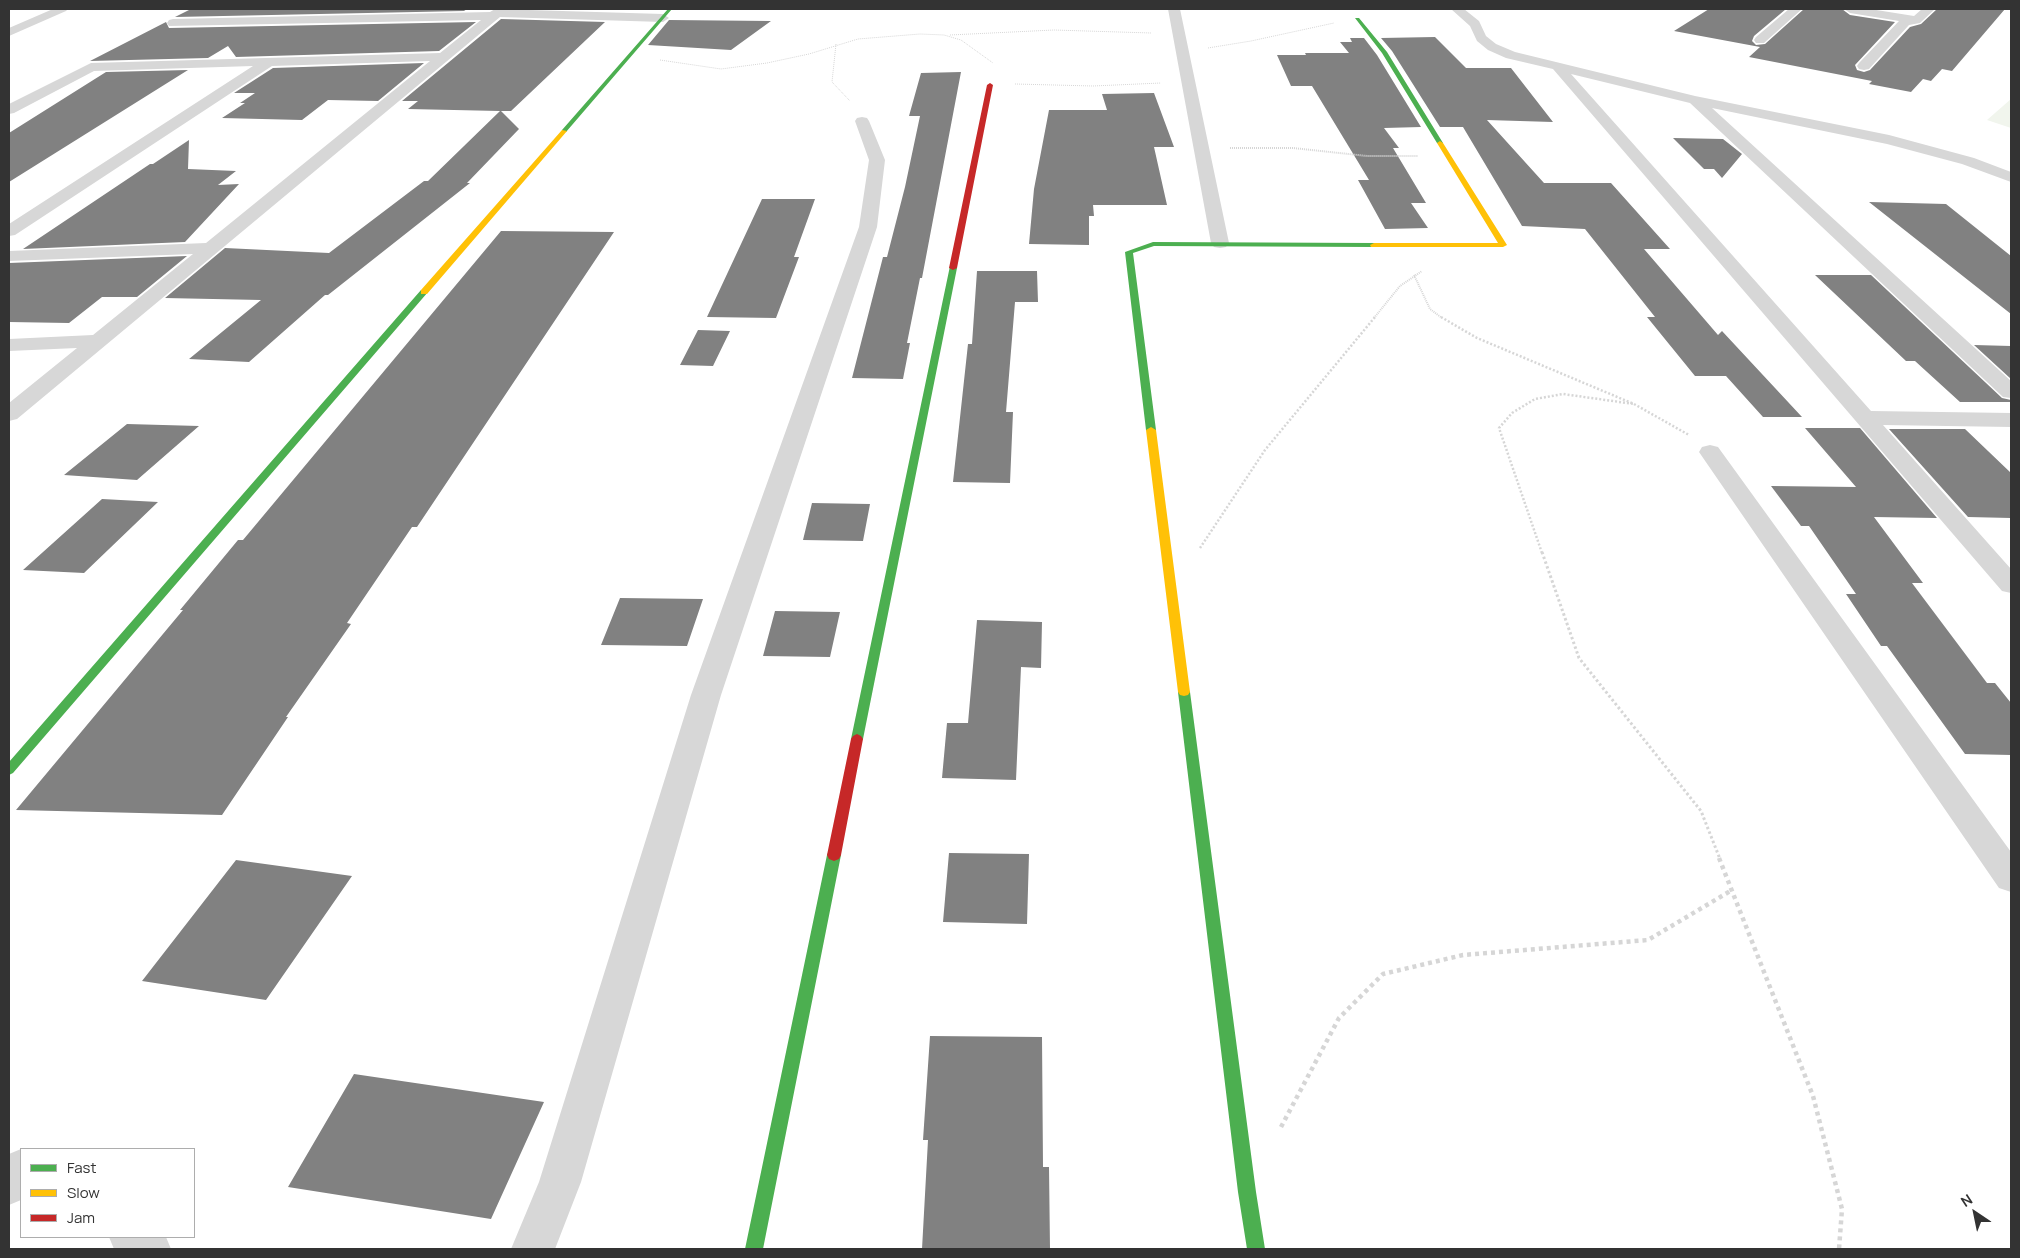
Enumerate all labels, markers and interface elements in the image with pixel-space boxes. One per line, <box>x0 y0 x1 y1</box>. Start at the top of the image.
legend <box>20 1148 195 1238</box>
text: Fast <box>67 1157 96 1178</box>
text: Slow <box>67 1182 100 1203</box>
north arrow <box>1950 1188 2000 1238</box>
text: N <box>1957 1189 1976 1211</box>
text: Jam <box>67 1207 95 1228</box>

